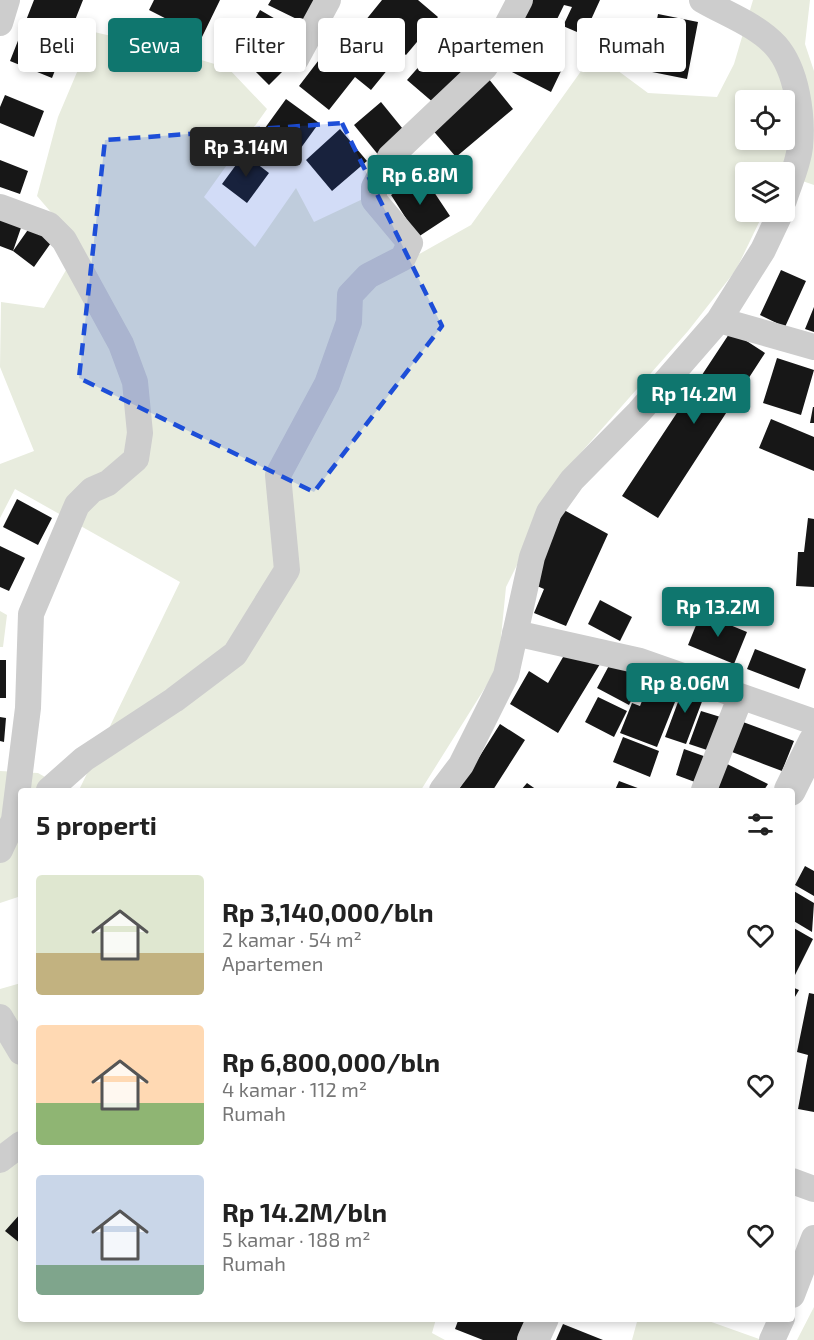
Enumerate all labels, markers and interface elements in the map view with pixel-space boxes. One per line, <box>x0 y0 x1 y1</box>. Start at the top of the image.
chip: Beli <box>18 18 96 72</box>
chip: Sewa <box>108 18 202 72</box>
chip: Filter <box>214 18 306 72</box>
chip: Baru <box>318 18 405 72</box>
chip: Apartemen <box>417 18 565 72</box>
chip: Rumah <box>577 18 686 72</box>
map controls <box>735 90 795 222</box>
button: locate <box>735 90 795 150</box>
pin: Rp 3.14M <box>184 127 308 178</box>
text: Rp 3.14M <box>204 134 288 158</box>
pin: Rp 6.8M <box>365 155 475 206</box>
text: Rp 6.8M <box>382 162 458 186</box>
button: layers <box>735 162 795 222</box>
pin: Rp 14.2M <box>632 374 756 425</box>
text: Rp 14.2M <box>651 381 737 405</box>
pin: Rp 13.2M <box>656 587 780 638</box>
text: Rp 13.2M <box>676 594 760 618</box>
pin: Rp 8.06M <box>623 663 747 714</box>
text: Rp 8.06M <box>640 670 730 694</box>
icon: filters <box>744 808 777 841</box>
text: 5 properti <box>36 809 157 840</box>
text: Rp 3,140,000/bln <box>222 896 434 927</box>
icon: home <box>84 899 156 971</box>
icon: heart <box>744 919 777 952</box>
text: 2 kamar · 54 m² <box>222 927 362 951</box>
text: Apartemen <box>222 951 323 975</box>
text: Rp 6,800,000/bln <box>222 1046 440 1077</box>
icon: home <box>84 1049 156 1121</box>
icon: heart <box>744 1069 777 1102</box>
text: 4 kamar · 112 m² <box>222 1077 367 1101</box>
text: Rumah <box>222 1101 286 1125</box>
text: Rp 14.2M/bln <box>222 1196 387 1227</box>
icon: home <box>84 1199 156 1271</box>
icon: heart <box>744 1219 777 1252</box>
text: 5 kamar · 188 m² <box>222 1227 371 1251</box>
text: Rumah <box>222 1251 286 1275</box>

